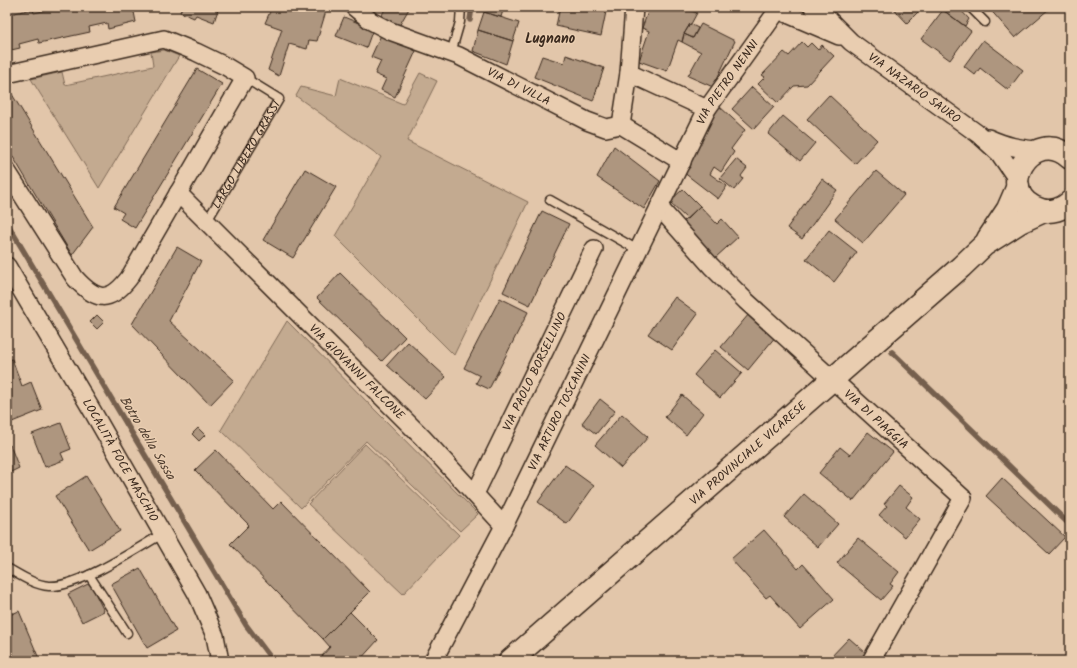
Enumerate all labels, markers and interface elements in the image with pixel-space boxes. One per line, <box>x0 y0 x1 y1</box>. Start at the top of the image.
district label: Lugnano <box>525 28 576 50</box>
street label: VIA PIETRO NENNI <box>691 35 764 128</box>
street label: VIA NAZARIO SAURO <box>864 48 965 128</box>
street label: VIA DI VILLA <box>484 62 554 110</box>
street label: LARGO LIBERO GRASSI <box>207 97 286 212</box>
street label: VIA PAOLO BORSELLINO <box>497 309 572 434</box>
street label: VIA GIOVANNI FALCONE <box>305 320 410 425</box>
street label: VIA ARTURO TOSCANINI <box>523 350 596 474</box>
street label: VIA DI PIAGGIA <box>840 385 913 454</box>
water label: Botro della Sassa <box>114 392 181 485</box>
street label: LOCALITÀ FOCE MASCHIO <box>78 395 164 526</box>
street label: VIA PROVINCIALE VICARESE <box>685 396 811 510</box>

